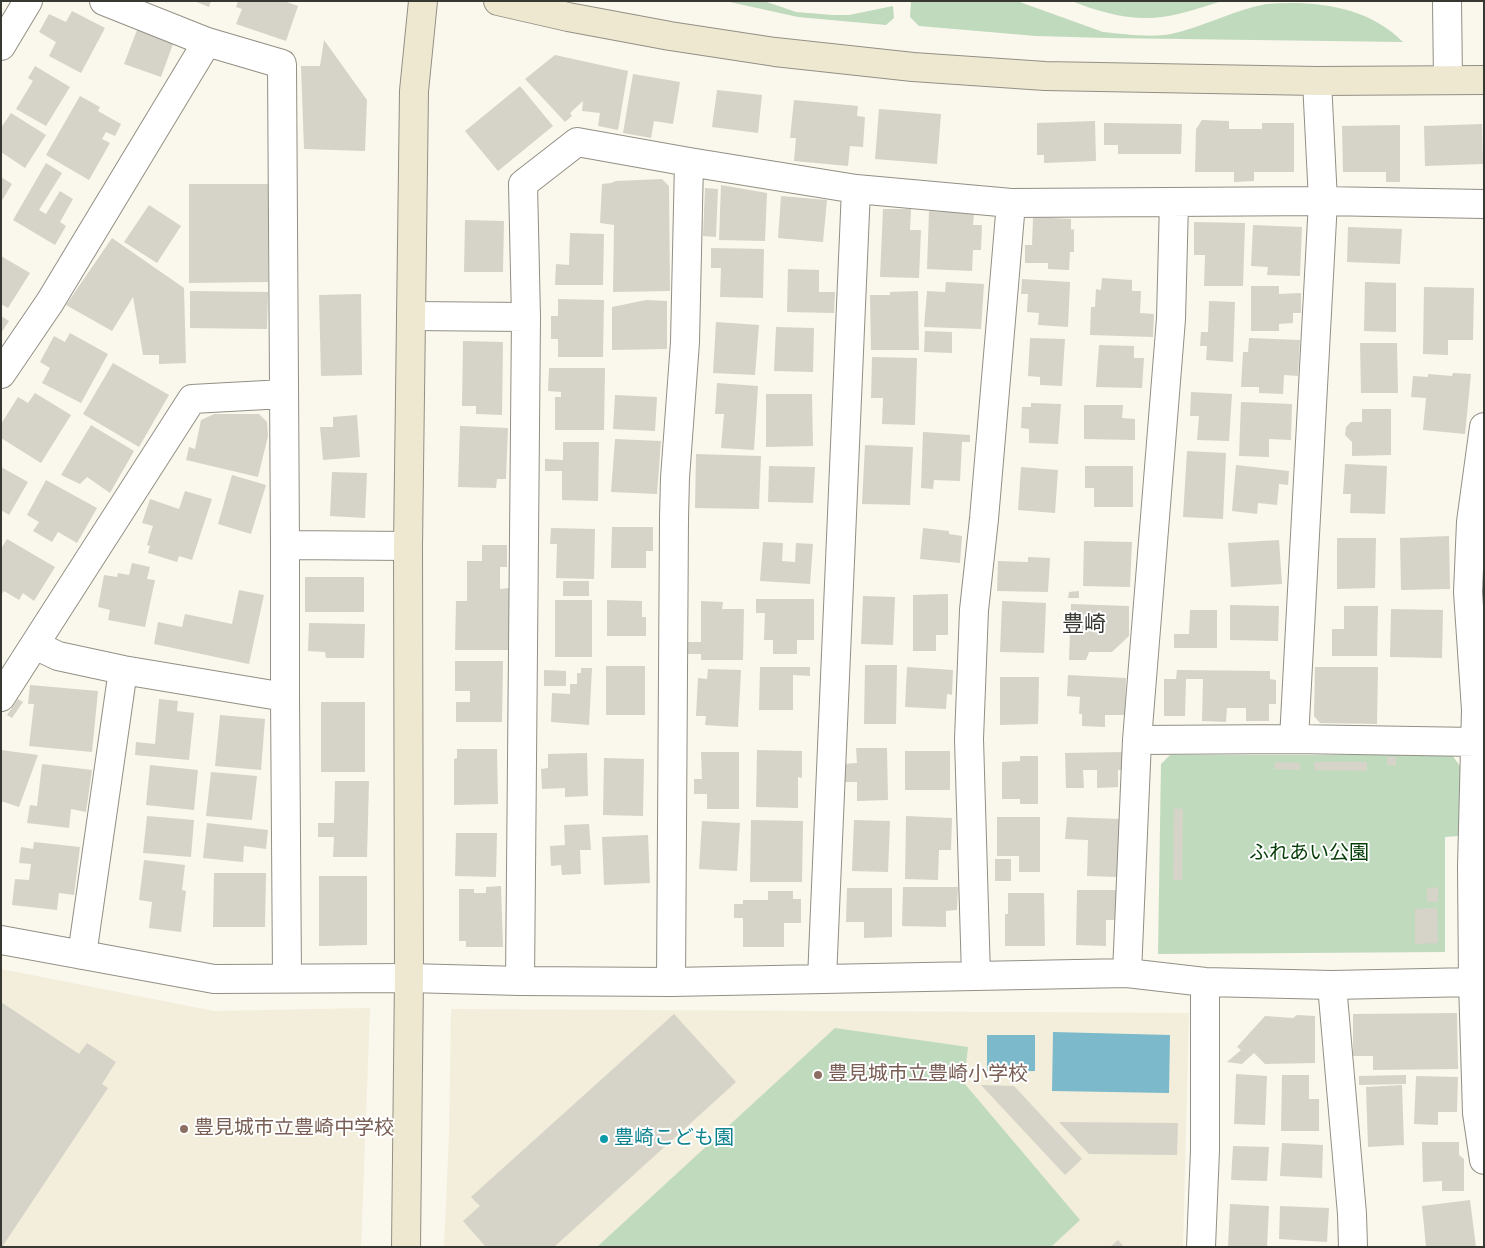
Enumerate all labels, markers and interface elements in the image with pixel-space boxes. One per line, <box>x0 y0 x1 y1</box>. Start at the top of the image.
district label: 豊崎 <box>1062 613 1106 639</box>
park label: ふれあい公園 <box>1249 842 1369 866</box>
place label: 豊見城市立豊崎小学校 <box>828 1063 1028 1087</box>
marker: 豊見城市立豊崎小学校 <box>812 1069 824 1081</box>
place label: 豊見城市立豊崎中学校 <box>194 1117 394 1141</box>
marker: 豊見城市立豊崎中学校 <box>178 1123 190 1135</box>
place label: 豊崎こども園 <box>614 1127 734 1151</box>
marker: 豊崎こども園 <box>598 1133 610 1145</box>

